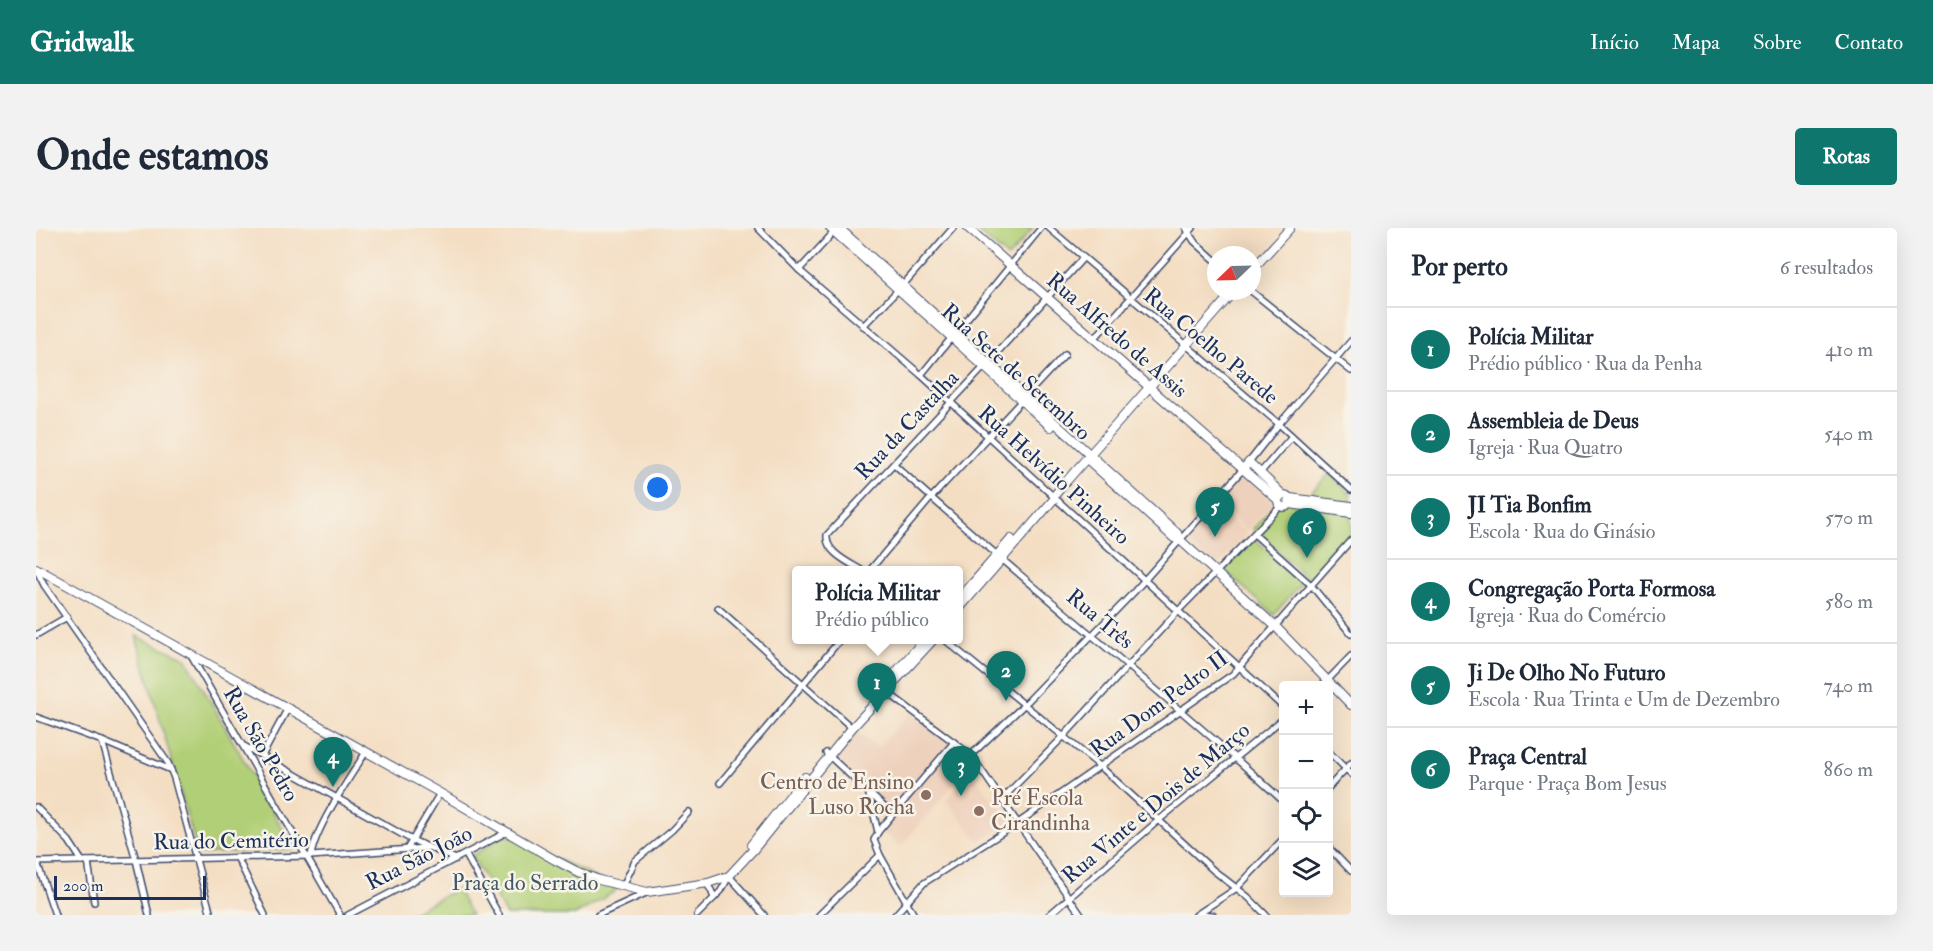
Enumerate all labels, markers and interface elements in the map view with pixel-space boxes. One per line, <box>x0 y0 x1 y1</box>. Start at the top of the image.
text: Gridwalk <box>30 25 134 60</box>
text: Início <box>1590 29 1639 56</box>
text: Mapa <box>1672 29 1720 56</box>
text: Sobre <box>1753 29 1802 56</box>
text: Contato <box>1835 29 1903 56</box>
button: Rotas <box>1795 128 1897 185</box>
text: Onde estamos <box>36 130 269 182</box>
north arrow <box>1207 246 1261 300</box>
text: Por perto <box>1411 251 1508 283</box>
text: 6 resultados <box>1780 255 1873 280</box>
street label: Rua Alfredo de Assis <box>1041 266 1193 404</box>
street label: Rua Coelho Parede <box>1138 281 1284 411</box>
street label: Rua Sete de Setembro <box>935 297 1097 447</box>
text: Polícia Militar <box>1468 323 1593 351</box>
text: 1 <box>1427 337 1434 362</box>
text: 410 m <box>1825 337 1873 362</box>
text: Prédio público · Rua da Penha <box>1468 351 1702 376</box>
street label: Rua da Castalha <box>849 364 966 486</box>
street label: Rua Helvídio Pinheiro <box>972 399 1136 551</box>
text: Assembleia de Deus <box>1468 407 1639 435</box>
text: 2 <box>1425 421 1436 446</box>
text: 540 m <box>1824 421 1873 446</box>
text: Igreja · Rua Quatro <box>1468 435 1623 460</box>
your location <box>643 473 672 502</box>
pin: 5 <box>1196 488 1234 537</box>
text: JI Tia Bonfim <box>1468 491 1592 519</box>
text: 3 <box>1427 505 1434 530</box>
text: 570 m <box>1825 505 1873 530</box>
pin: 6 <box>1288 508 1326 558</box>
text: Escola · Rua do Ginásio <box>1468 519 1655 544</box>
popup <box>792 566 963 644</box>
text: Congregação Porta Formosa <box>1468 575 1715 603</box>
text: Polícia Militar <box>815 579 940 607</box>
street label: Rua Três <box>1061 583 1139 655</box>
text: 4 <box>1425 589 1436 614</box>
text: 580 m <box>1825 589 1873 614</box>
text: Igreja · Rua do Comércio <box>1468 603 1666 628</box>
text: Prédio público <box>815 607 929 632</box>
street label: Rua Dom Pedro II <box>1084 644 1234 764</box>
pin: 2 <box>986 652 1026 701</box>
text: Ji De Olho No Futuro <box>1468 659 1665 687</box>
pin: 1 <box>858 664 896 713</box>
text: 5 <box>1426 673 1435 698</box>
text: 740 m <box>1824 673 1873 698</box>
map controls <box>1279 681 1333 897</box>
button: + <box>1279 681 1333 735</box>
street label: Rua São Pedro <box>217 682 305 806</box>
text: Escola · Rua Trinta e Um de Dezembro <box>1468 687 1780 712</box>
street label: Rua Vinte e Dois de Março <box>1056 716 1256 890</box>
button: − <box>1279 735 1333 789</box>
pin: 4 <box>314 738 352 787</box>
text: Praça Central <box>1468 743 1587 771</box>
pin: 3 <box>942 746 980 796</box>
text: 6 <box>1425 757 1436 782</box>
text: 860 m <box>1824 757 1873 782</box>
place label: Centro de Ensino Luso Rocha <box>760 768 915 821</box>
text: Parque · Praça Bom Jesus <box>1468 771 1667 796</box>
place label: Pré Escola Cirandinha <box>991 784 1091 837</box>
marker: Centro de Ensino Luso Rocha <box>919 788 933 802</box>
button: locate <box>1279 789 1333 843</box>
marker: Pré Escola Cirandinha <box>972 804 986 818</box>
street label: Rua São João <box>361 819 477 897</box>
street label: Rua do Cemitério <box>153 826 309 856</box>
button: layers <box>1279 843 1333 897</box>
park label: Praça do Serrado <box>452 869 598 897</box>
scale bar <box>54 873 206 900</box>
text: 200 m <box>63 876 103 896</box>

